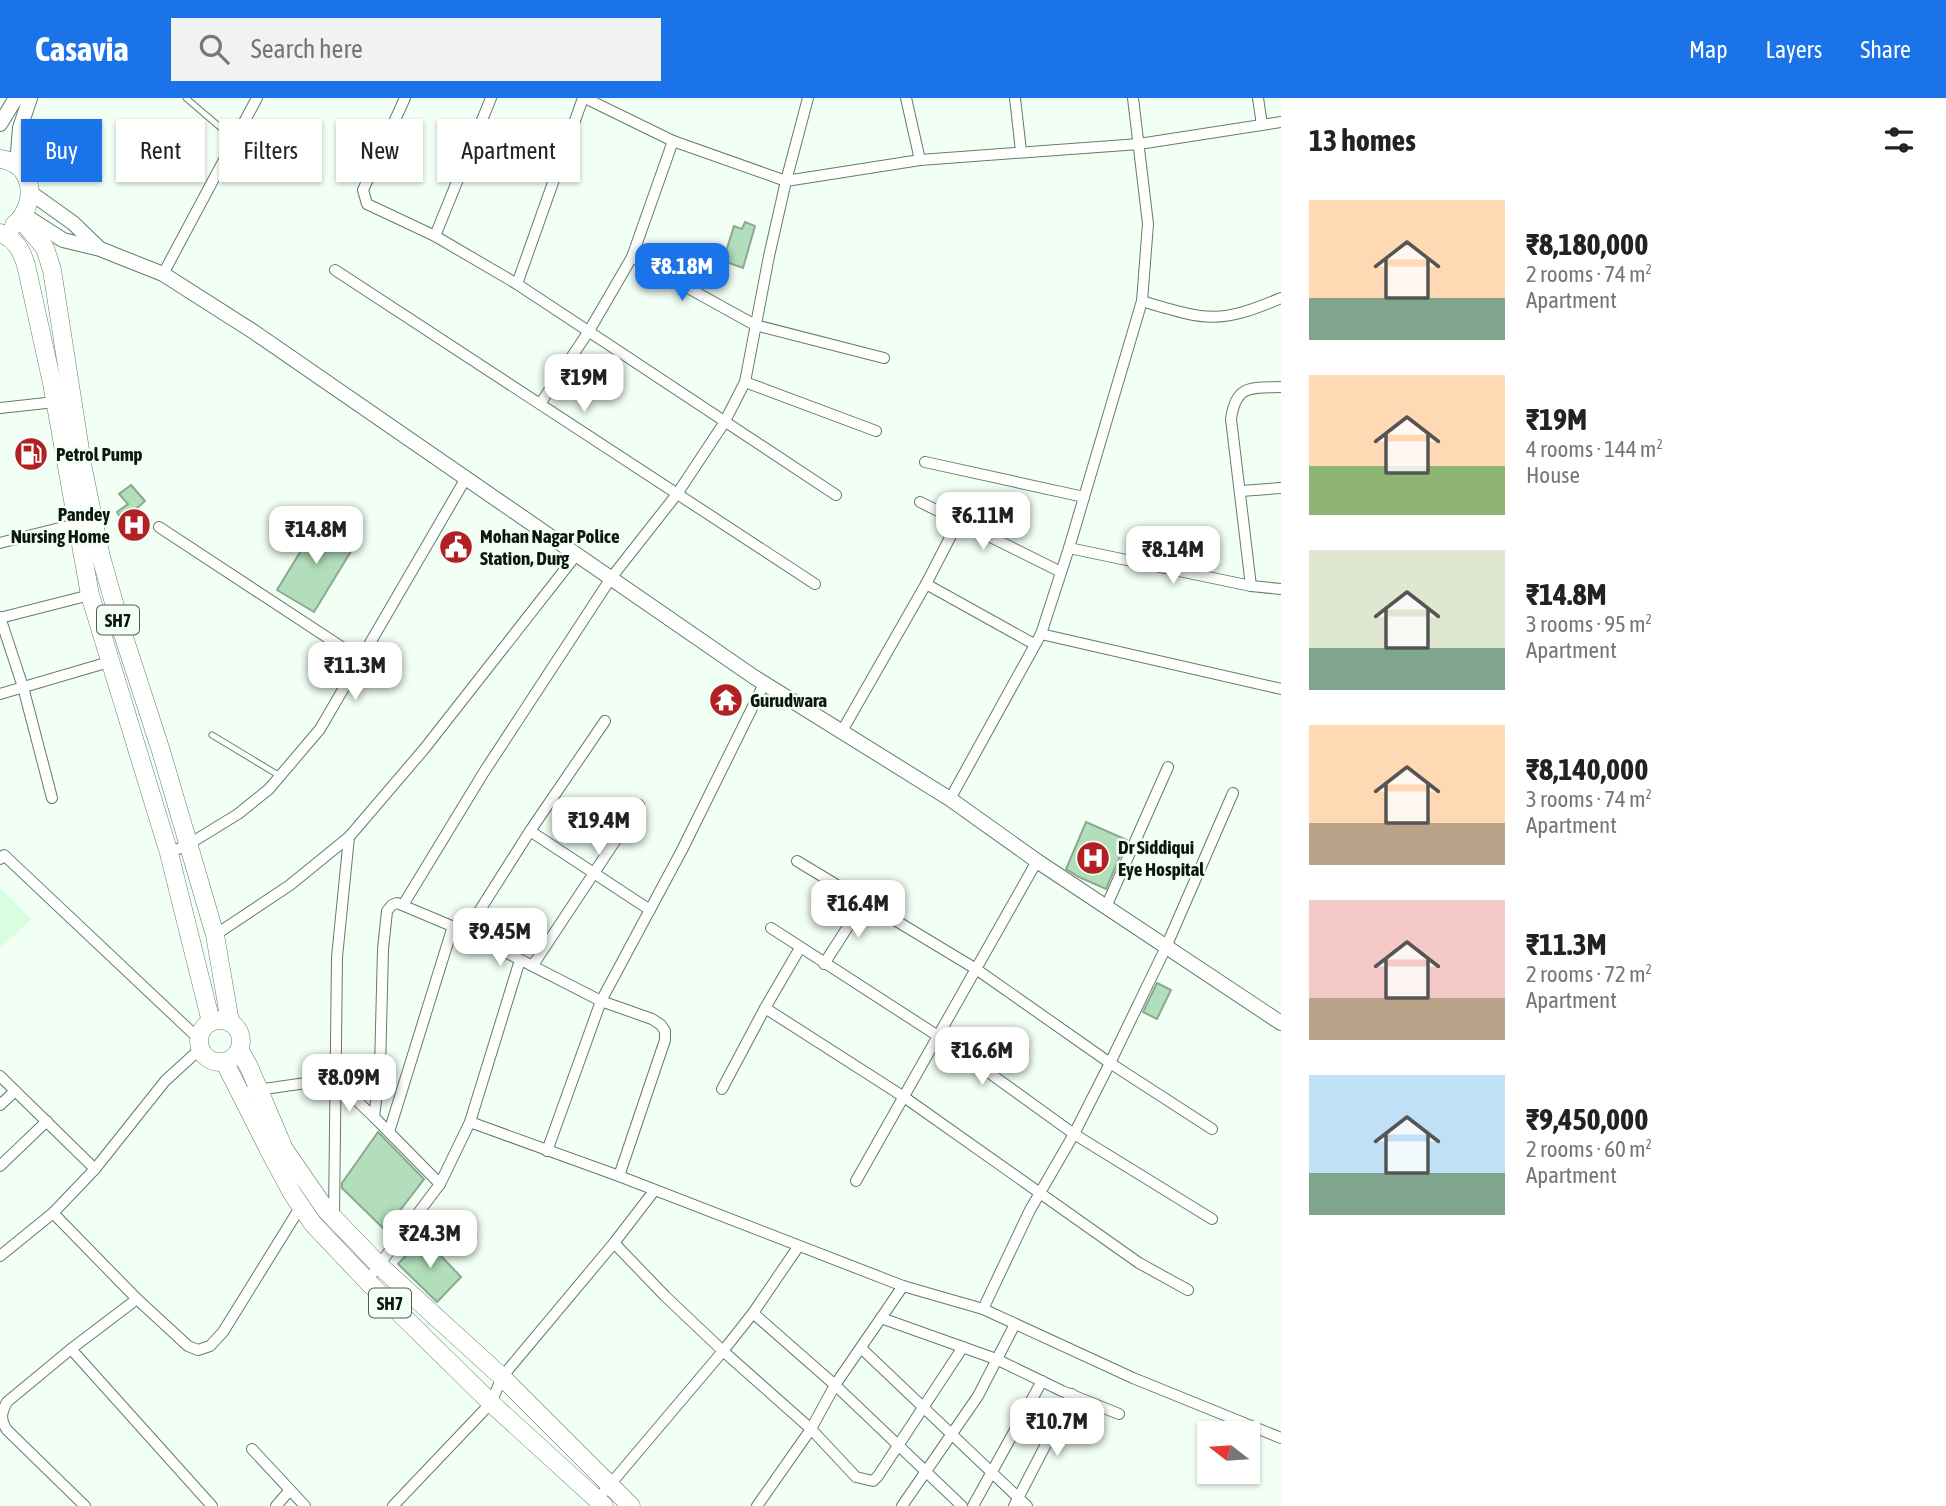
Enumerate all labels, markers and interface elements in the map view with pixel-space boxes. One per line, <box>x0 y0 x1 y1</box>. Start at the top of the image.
search box <box>171 18 661 81</box>
text: Casavia <box>35 30 129 68</box>
icon: search <box>195 30 233 68</box>
text: Search here <box>251 34 363 64</box>
text: Map <box>1689 36 1728 63</box>
text: Layers <box>1766 36 1822 63</box>
text: Share <box>1860 36 1911 63</box>
chip: Buy <box>21 119 102 182</box>
chip: Rent <box>116 119 205 182</box>
chip: Filters <box>219 119 322 182</box>
chip: New <box>336 119 423 182</box>
chip: Apartment <box>437 119 580 182</box>
icon: filters <box>1880 121 1918 159</box>
text: 13 homes <box>1309 123 1416 157</box>
text: ₹8,180,000 <box>1526 227 1648 261</box>
icon: home <box>1365 228 1449 312</box>
pin: ₹8.18M <box>625 244 739 303</box>
text: ₹8.18M <box>651 253 713 279</box>
text: 2 rooms · 74 m² <box>1526 261 1652 287</box>
text: Apartment <box>1526 287 1617 313</box>
pin: ₹19M <box>543 354 625 414</box>
text: ₹19M <box>561 364 607 390</box>
text: ₹19M <box>1526 402 1587 436</box>
icon: home <box>1365 403 1449 487</box>
fuel station icon: Petrol Pump <box>12 435 50 473</box>
text: 4 rooms · 144 m² <box>1526 436 1663 462</box>
place label: Petrol Pump <box>56 443 143 465</box>
text: House <box>1526 462 1580 488</box>
pin: ₹6.11M <box>926 492 1040 552</box>
text: ₹6.11M <box>952 502 1014 528</box>
place label: Pandey Nursing Home <box>11 503 110 547</box>
hospital icon: Pandey Nursing Home <box>115 506 153 544</box>
pin: ₹14.8M <box>259 506 373 566</box>
text: ₹14.8M <box>285 516 347 542</box>
place label: Mohan Nagar Police Station, Durg <box>480 525 620 569</box>
pin: ₹8.14M <box>1116 526 1230 586</box>
public building icon: Mohan Nagar Police Station, Durg <box>437 528 475 566</box>
text: ₹8.14M <box>1142 536 1204 562</box>
text: ₹14.8M <box>1526 577 1607 611</box>
icon: home <box>1365 578 1449 662</box>
road number: SH7 <box>97 606 139 634</box>
text: 3 rooms · 95 m² <box>1526 611 1652 637</box>
text: Apartment <box>1526 637 1617 663</box>
pin: ₹11.3M <box>298 642 412 702</box>
text: ₹11.3M <box>324 652 386 678</box>
temple icon: Gurudwara <box>707 681 745 719</box>
place label: Gurudwara <box>750 689 827 711</box>
text: ₹8,140,000 <box>1526 752 1648 786</box>
icon: home <box>1365 753 1449 837</box>
text: 3 rooms · 74 m² <box>1526 786 1652 812</box>
pin: ₹19.4M <box>542 798 656 857</box>
text: ₹19.4M <box>568 807 630 833</box>
text: Apartment <box>1526 812 1617 838</box>
place label: Dr Siddiqui Eye Hospital <box>1118 836 1205 880</box>
hospital icon: Dr Siddiqui Eye Hospital <box>1074 839 1112 877</box>
pin: ₹16.4M <box>801 880 915 940</box>
text: ₹16.4M <box>827 890 889 916</box>
pin: ₹9.45M <box>443 908 557 968</box>
text: ₹9.45M <box>469 918 531 944</box>
text: ₹11.3M <box>1526 927 1607 961</box>
icon: home <box>1365 928 1449 1012</box>
text: 2 rooms · 72 m² <box>1526 961 1652 987</box>
text: Apartment <box>1526 987 1617 1013</box>
pin: ₹16.6M <box>925 1028 1039 1087</box>
text: ₹16.6M <box>951 1037 1013 1063</box>
pin: ₹8.09M <box>292 1054 406 1114</box>
text: ₹8.09M <box>318 1064 380 1090</box>
text: ₹9,450,000 <box>1526 1102 1648 1136</box>
icon: home <box>1365 1103 1449 1187</box>
text: 2 rooms · 60 m² <box>1526 1136 1652 1162</box>
text: Apartment <box>1526 1162 1617 1188</box>
pin: ₹24.3M <box>373 1210 487 1270</box>
text: ₹24.3M <box>399 1220 461 1246</box>
road number: SH7 <box>369 1288 411 1318</box>
pin: ₹10.7M <box>1000 1398 1114 1458</box>
text: ₹10.7M <box>1026 1408 1088 1434</box>
north arrow <box>1197 1421 1260 1484</box>
map controls <box>1197 1421 1260 1484</box>

